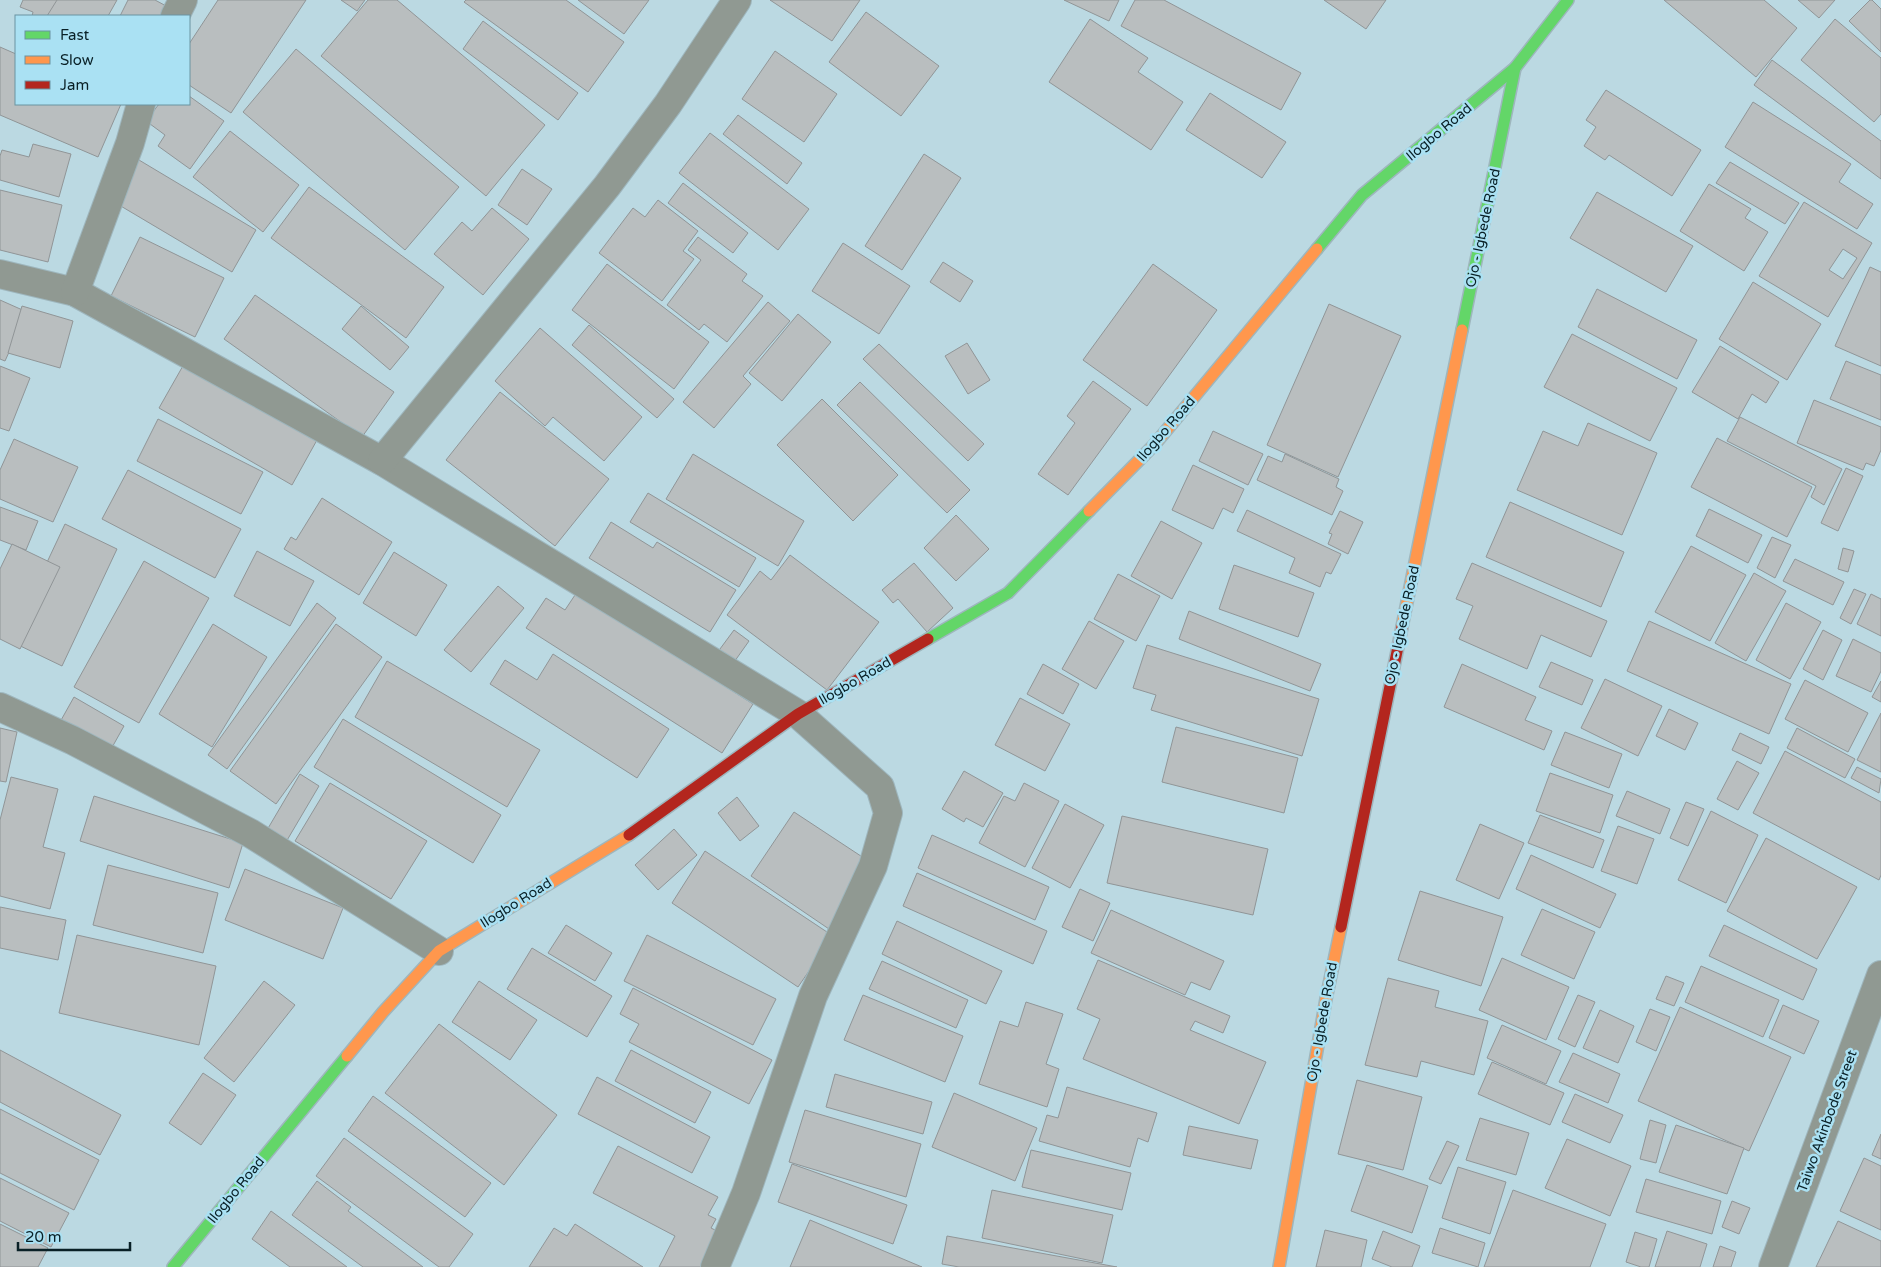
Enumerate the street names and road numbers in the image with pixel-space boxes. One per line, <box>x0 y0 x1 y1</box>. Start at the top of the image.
street label: Ilogbo Road <box>1403 100 1475 164</box>
street label: Ojo - Igbede Road <box>1462 167 1504 289</box>
street label: Ilogbo Road <box>1133 393 1199 465</box>
street label: Ojo - Igbede Road <box>1381 564 1423 686</box>
street label: Ilogbo Road <box>816 653 894 709</box>
street label: Ilogbo Road <box>477 874 555 932</box>
street label: Ojo - Igbede Road <box>1303 961 1341 1083</box>
street label: Taiwo Akinbode Street <box>1793 1047 1861 1194</box>
street label: Ilogbo Road <box>204 1153 268 1227</box>

